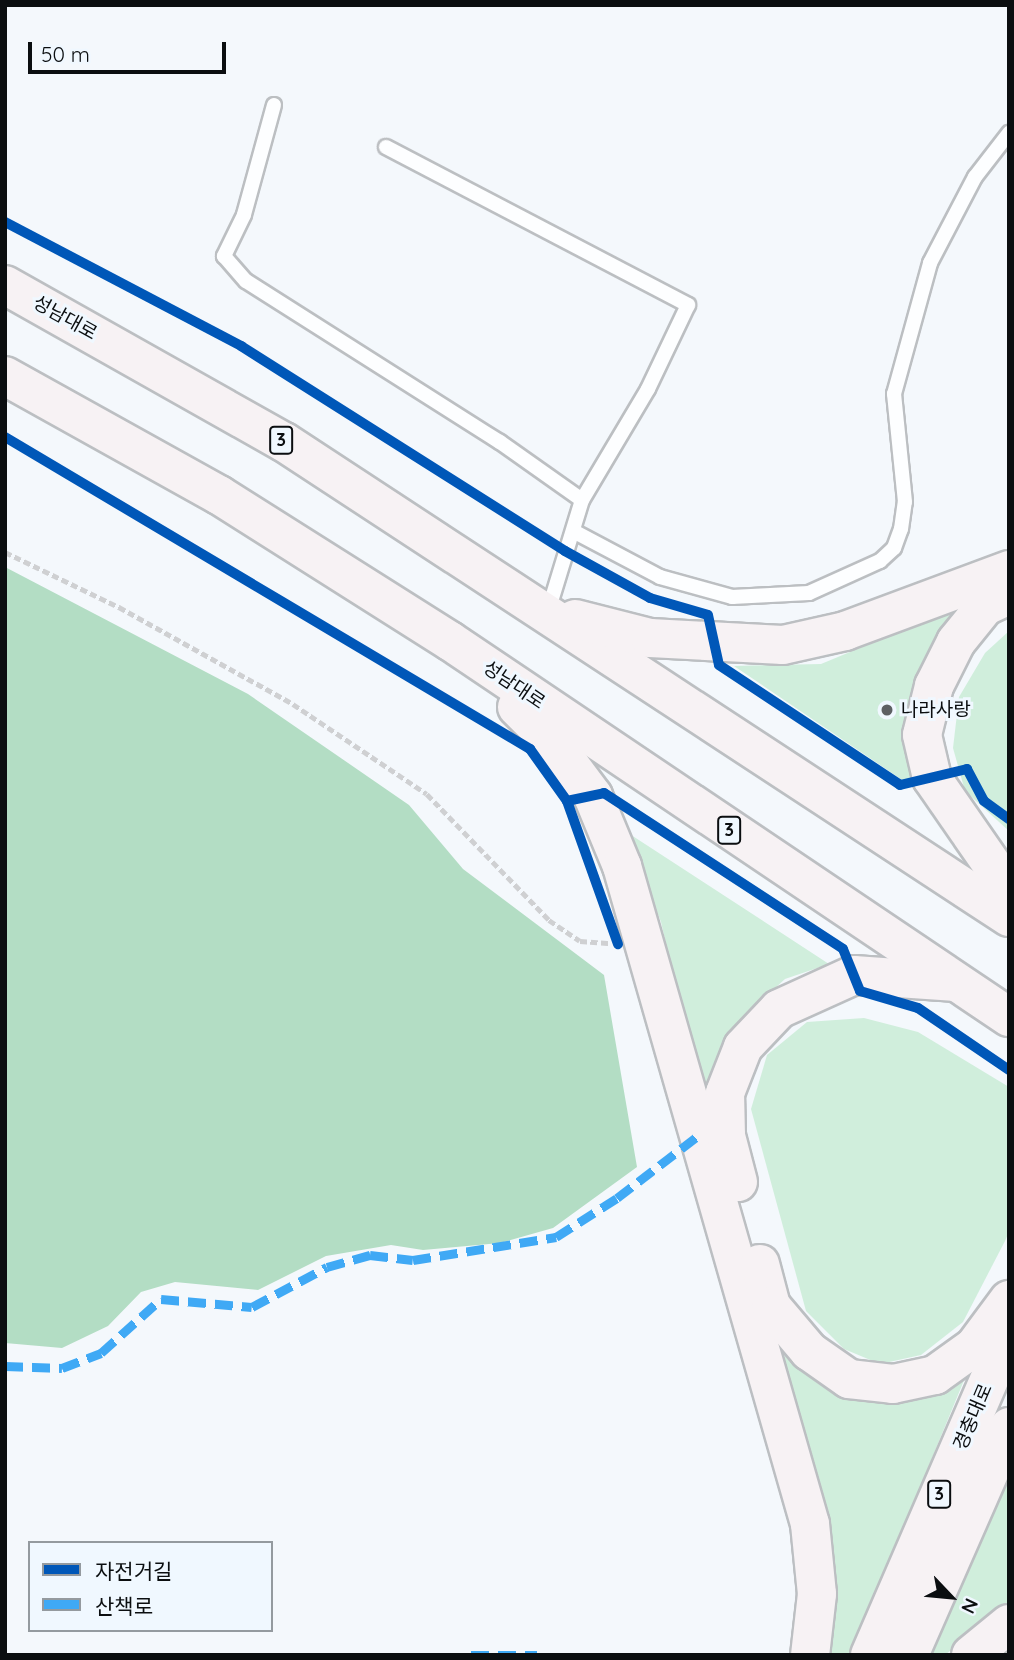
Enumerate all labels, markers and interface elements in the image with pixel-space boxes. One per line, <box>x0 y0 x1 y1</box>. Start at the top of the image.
scale bar <box>32 28 229 72</box>
text: 50 m <box>41 41 90 67</box>
street label: 성남대로 <box>29 291 101 345</box>
road number: 3 <box>269 426 293 454</box>
street label: 성남대로 <box>479 656 549 714</box>
place label: 나라사랑 <box>901 699 971 721</box>
marker: 나라사랑 <box>879 702 895 718</box>
road number: 3 <box>717 816 741 844</box>
street label: 경충대로 <box>949 1380 997 1454</box>
road number: 3 <box>927 1479 951 1508</box>
legend <box>28 1541 273 1632</box>
text: 자전거길 <box>95 1558 172 1584</box>
north arrow <box>916 1562 986 1632</box>
text: 산책로 <box>95 1593 153 1619</box>
text: N <box>956 1595 984 1618</box>

